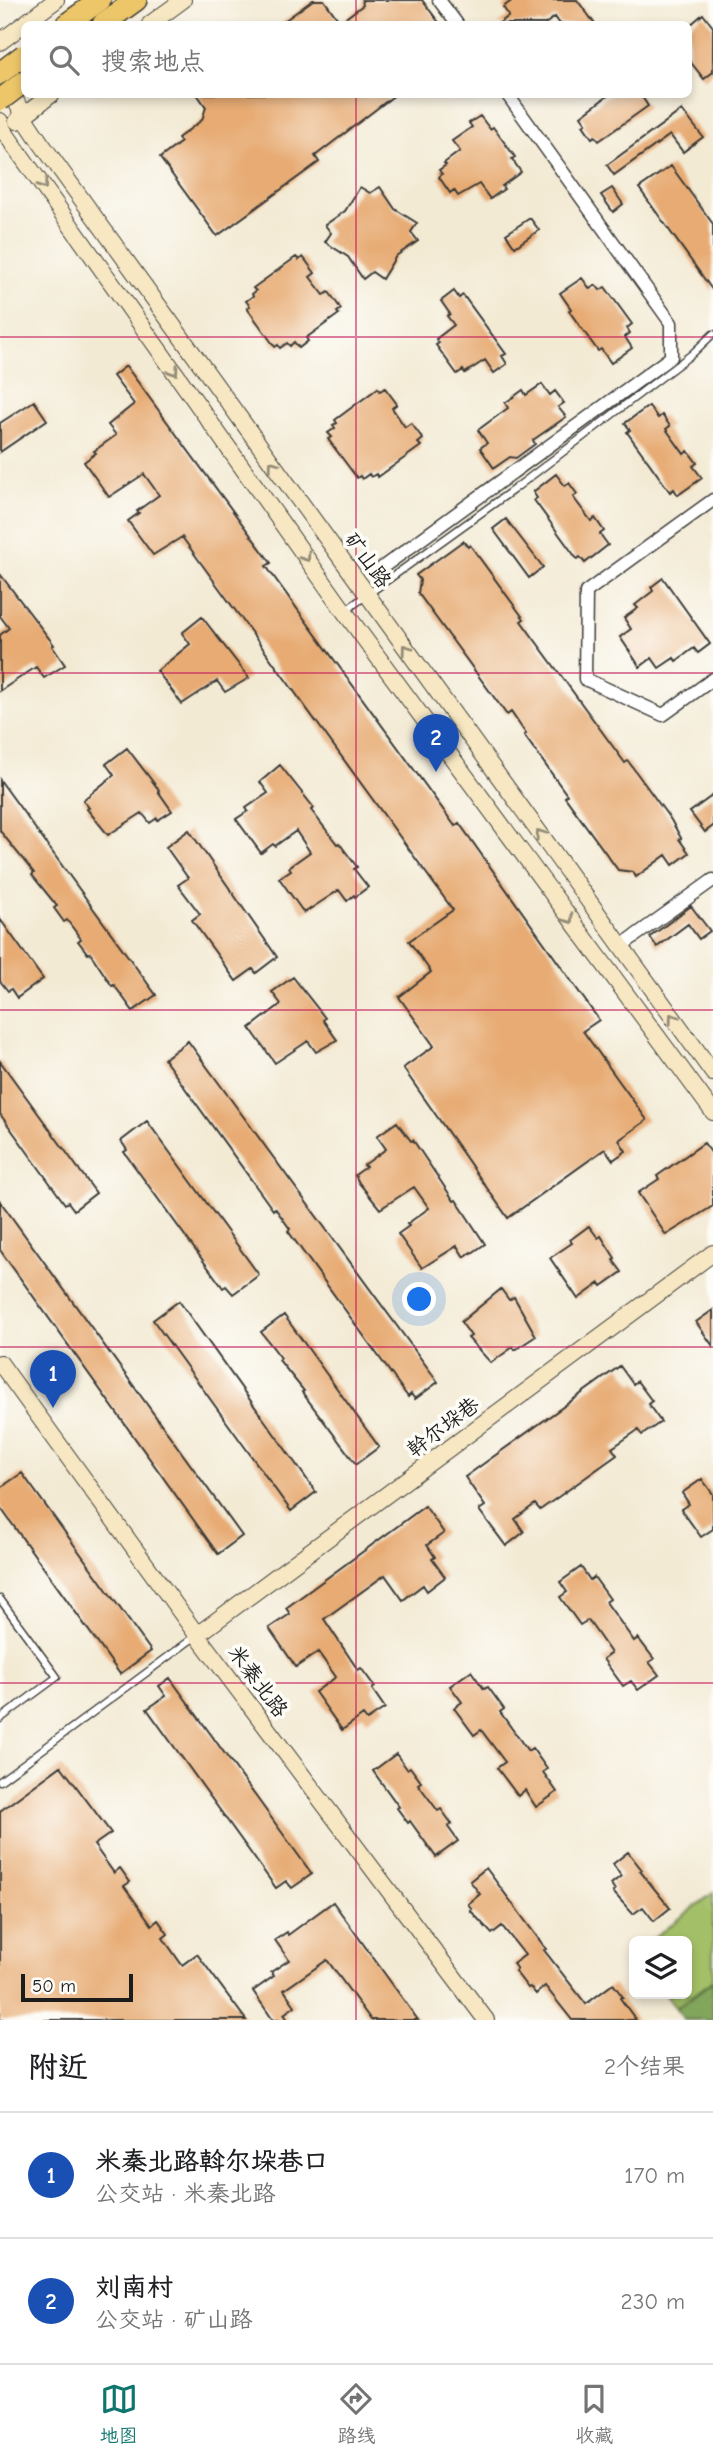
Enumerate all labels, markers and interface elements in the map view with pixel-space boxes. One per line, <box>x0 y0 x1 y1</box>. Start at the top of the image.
search box <box>21 21 692 98</box>
icon: search <box>45 41 83 79</box>
text: 搜索地点 <box>101 47 205 77</box>
one-way arrow <box>35 177 47 190</box>
one-way arrow <box>166 363 178 376</box>
one-way arrow <box>269 460 282 473</box>
street label: 矿山路 <box>340 527 396 593</box>
one-way arrow <box>298 549 310 562</box>
one-way arrow <box>402 645 415 657</box>
pin: 2 <box>413 714 459 772</box>
one-way arrow <box>535 829 548 842</box>
one-way arrow <box>561 911 574 924</box>
one-way arrow <box>669 1013 681 1026</box>
your location <box>402 1282 436 1316</box>
pin: 1 <box>30 1350 76 1408</box>
street label: 幹尔垛巷 <box>402 1392 484 1462</box>
street label: 米秦北路 <box>223 1640 293 1722</box>
map controls <box>629 1936 692 1999</box>
button: layers <box>629 1936 692 1999</box>
scale bar <box>21 1971 133 2003</box>
text: 50 m <box>32 1975 76 1997</box>
text: 附近 <box>28 2050 88 2085</box>
text: 2个结果 <box>604 2053 685 2080</box>
text: 米秦北路斡尔垛巷口 <box>95 2147 329 2177</box>
text: 1 <box>46 2162 56 2189</box>
text: 170 m <box>624 2162 685 2189</box>
text: 公交站 · 米秦北路 <box>95 2180 275 2207</box>
text: 刘南村 <box>95 2273 173 2303</box>
text: 2 <box>45 2288 57 2315</box>
text: 230 m <box>621 2288 685 2315</box>
text: 公交站 · 矿山路 <box>95 2306 252 2333</box>
tab: 地图 <box>100 2380 138 2447</box>
tab: 路线 <box>337 2380 375 2447</box>
tab: 收藏 <box>575 2380 613 2447</box>

